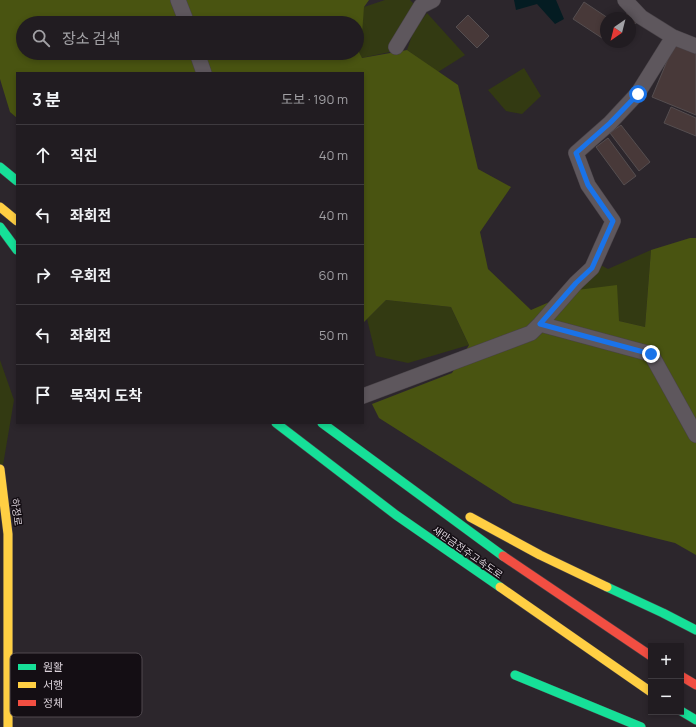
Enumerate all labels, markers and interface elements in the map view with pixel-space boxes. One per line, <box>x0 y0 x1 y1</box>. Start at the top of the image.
north arrow <box>600 12 636 48</box>
search box <box>16 16 364 60</box>
icon: search <box>30 27 52 49</box>
text: 장소 검색 <box>62 28 120 49</box>
route start <box>629 85 647 103</box>
text: 3 분 <box>32 88 61 111</box>
text: 도보 · 190 m <box>281 90 348 108</box>
icon: ahead <box>32 144 54 166</box>
text: 직진 <box>70 145 98 166</box>
text: 40 m <box>319 146 348 164</box>
icon: left <box>32 204 54 226</box>
text: 좌회전 <box>70 205 111 226</box>
text: 40 m <box>319 206 348 224</box>
icon: right <box>32 264 54 286</box>
text: 우회전 <box>70 265 111 286</box>
text: 60 m <box>318 266 348 284</box>
icon: left <box>32 324 54 346</box>
text: 좌회전 <box>70 325 111 346</box>
text: 50 m <box>319 326 348 344</box>
route end <box>642 345 660 363</box>
icon: arrive <box>32 384 54 406</box>
text: 목적지 도착 <box>70 385 142 406</box>
street label: 하정로 <box>8 497 26 527</box>
street label: 새만금전주고속도로 <box>430 523 506 581</box>
map controls <box>648 643 684 715</box>
button: + <box>648 643 684 679</box>
legend <box>10 653 142 717</box>
text: 원활 <box>43 659 63 674</box>
text: 서행 <box>43 677 63 692</box>
button: − <box>648 679 684 715</box>
text: 정체 <box>43 695 63 710</box>

